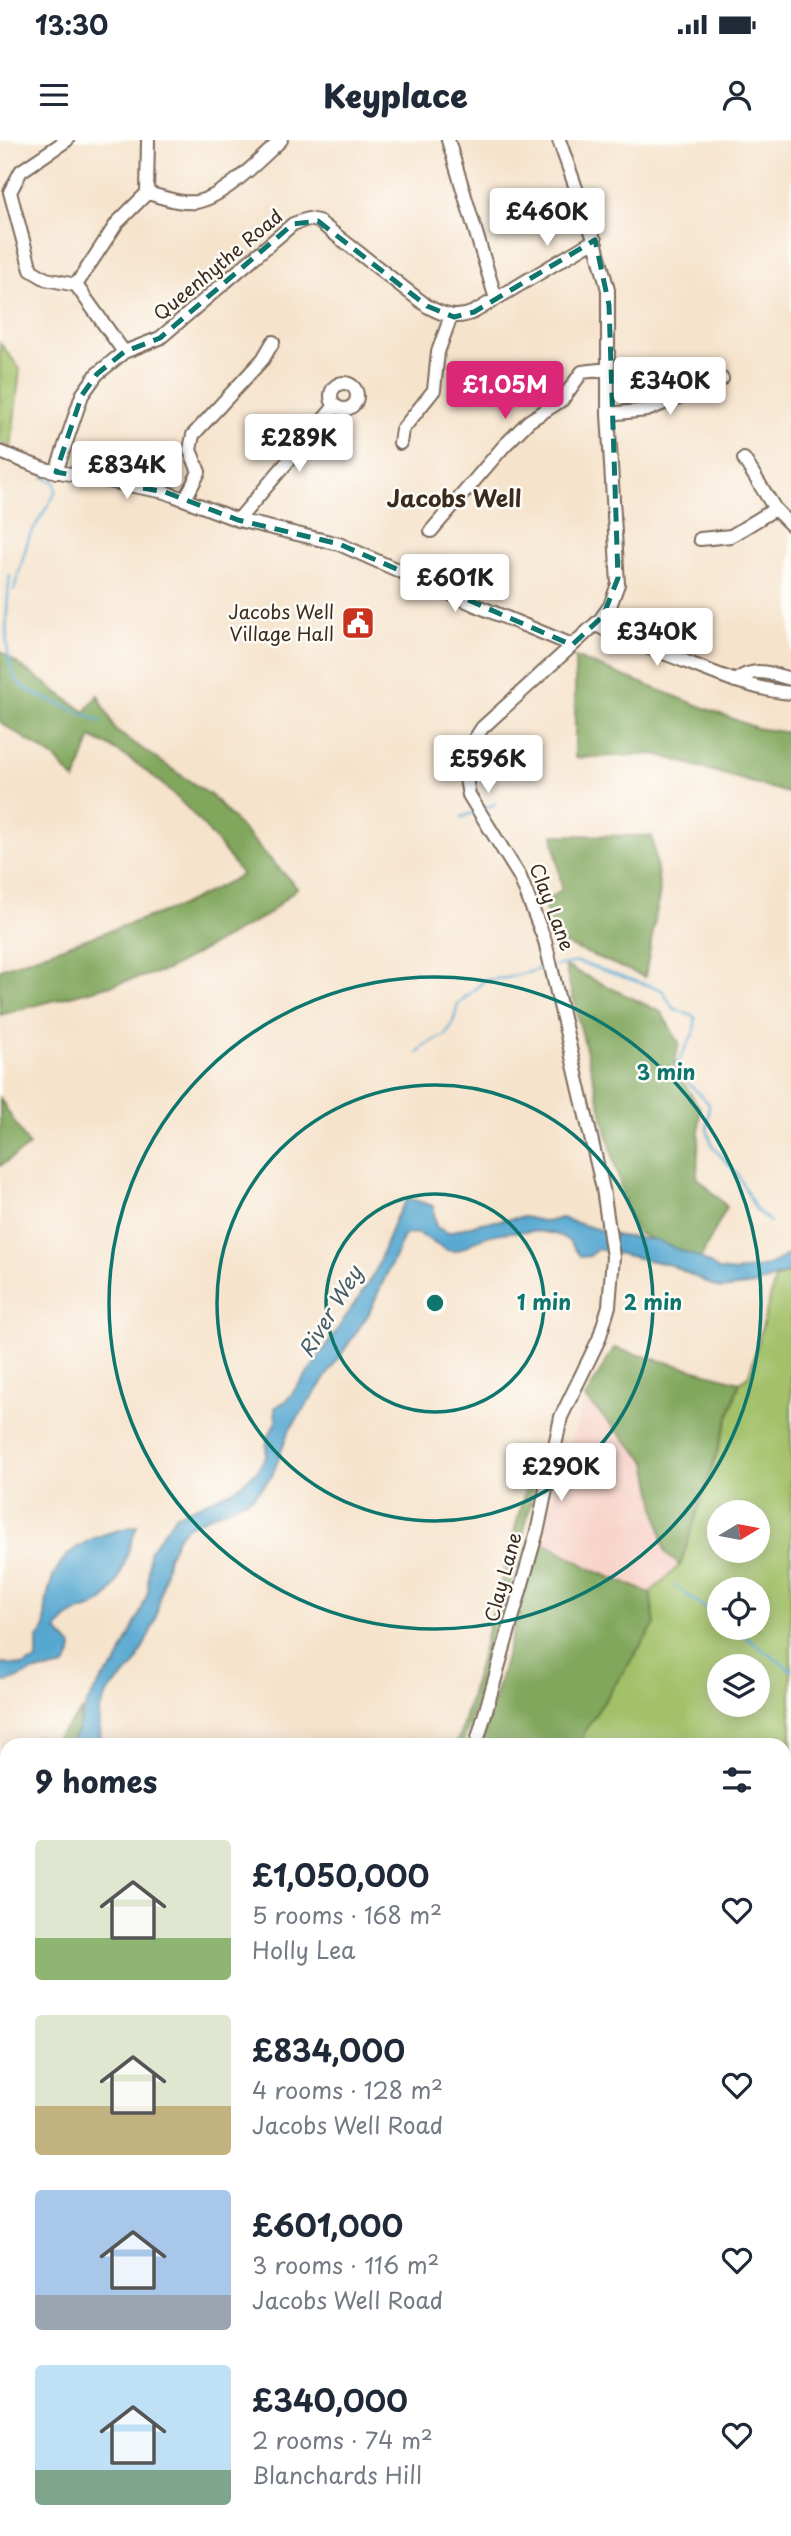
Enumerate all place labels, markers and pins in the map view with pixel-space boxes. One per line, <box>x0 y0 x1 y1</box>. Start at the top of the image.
pin: £460K <box>498 188 596 248</box>
pin: £340K <box>621 358 719 417</box>
pin: £1.05M <box>448 362 562 421</box>
pin: £289K <box>250 414 348 474</box>
pin: £834K <box>78 442 176 501</box>
pin: £601K <box>406 554 504 614</box>
place label: Jacobs Well Village Hall <box>228 597 334 647</box>
public building icon: Jacobs Well Village Hall <box>339 604 377 642</box>
pin: £340K <box>608 608 706 668</box>
pin: £596K <box>439 736 537 795</box>
centre of rings <box>423 1291 447 1315</box>
pin: £290K <box>512 1444 610 1503</box>

